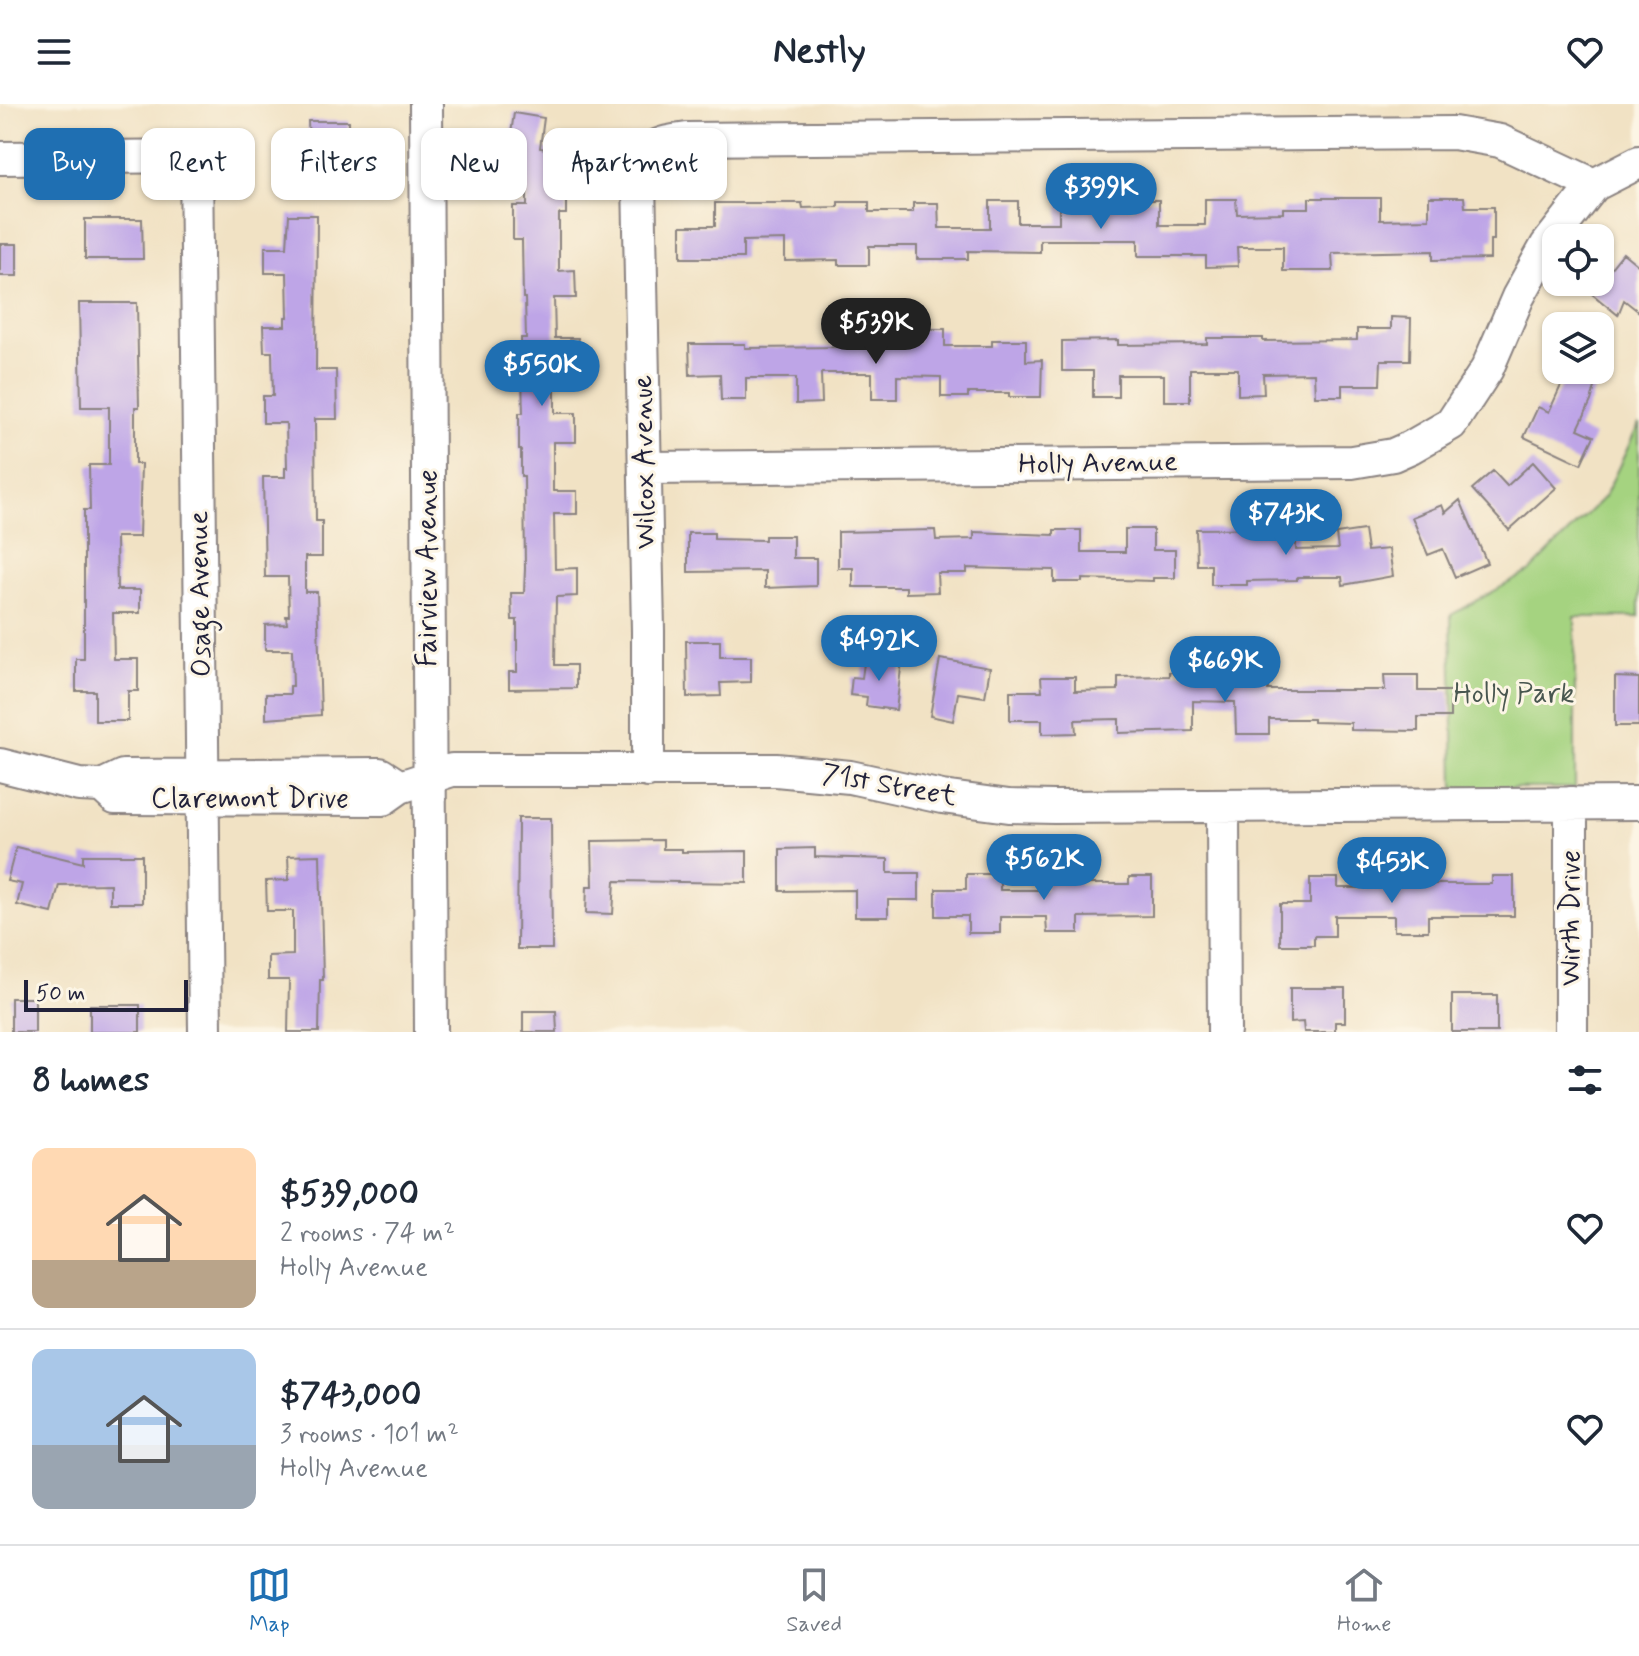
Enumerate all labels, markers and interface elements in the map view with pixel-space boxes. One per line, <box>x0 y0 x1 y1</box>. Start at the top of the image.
text: Nestly <box>773 29 866 76</box>
icon: menu <box>32 30 76 74</box>
icon: heart <box>1563 30 1607 74</box>
chip: Buy <box>24 128 125 200</box>
chip: Rent <box>141 128 255 200</box>
chip: Filters <box>271 128 405 200</box>
chip: New <box>421 128 527 200</box>
chip: Apartment <box>543 128 727 200</box>
pin: $399K <box>1045 163 1157 231</box>
text: $399K <box>1064 172 1138 206</box>
map controls <box>1542 224 1614 384</box>
button: locate <box>1542 224 1614 296</box>
pin: $539K <box>820 298 932 366</box>
text: $539K <box>839 307 913 341</box>
button: layers <box>1542 312 1614 384</box>
pin: $550K <box>486 340 598 408</box>
text: $550K <box>503 349 581 383</box>
street label: Wilcox Avenue <box>625 375 665 549</box>
street label: Holly Avenue <box>1018 444 1178 484</box>
street label: Fairview Avenue <box>410 469 447 667</box>
pin: $743K <box>1230 489 1342 557</box>
text: $743K <box>1248 498 1324 532</box>
street label: Osage Avenue <box>181 510 224 678</box>
pin: $492K <box>823 615 935 683</box>
text: $492K <box>839 624 919 658</box>
pin: $669K <box>1169 636 1281 704</box>
text: $669K <box>1187 645 1263 679</box>
park label: Holly Park <box>1453 676 1575 713</box>
street label: 71st Street <box>819 756 960 816</box>
street label: Claremont Drive <box>151 781 349 818</box>
pin: $562K <box>988 834 1100 902</box>
pin: $453K <box>1336 837 1448 905</box>
text: $562K <box>1004 843 1084 877</box>
text: $453K <box>1355 846 1429 880</box>
street label: Wirth Drive <box>1553 850 1590 986</box>
scale bar <box>24 976 188 1012</box>
text: 50 m <box>36 980 85 1008</box>
text: 8 homes <box>32 1058 149 1103</box>
icon: filters <box>1563 1058 1607 1102</box>
text: $539,000 <box>280 1172 419 1217</box>
icon: home <box>96 1180 192 1276</box>
icon: heart <box>1563 1206 1607 1250</box>
text: 2 rooms · 74 m² <box>280 1217 455 1251</box>
text: Holly Avenue <box>280 1251 428 1285</box>
text: $743,000 <box>280 1373 421 1418</box>
icon: home <box>96 1381 192 1477</box>
icon: heart <box>1563 1407 1607 1451</box>
text: 3 rooms · 101 m² <box>280 1418 459 1452</box>
text: Holly Avenue <box>280 1452 428 1486</box>
tab: Map <box>247 1563 291 1639</box>
tab: Saved <box>786 1563 842 1639</box>
tab: Home <box>1337 1563 1392 1639</box>

